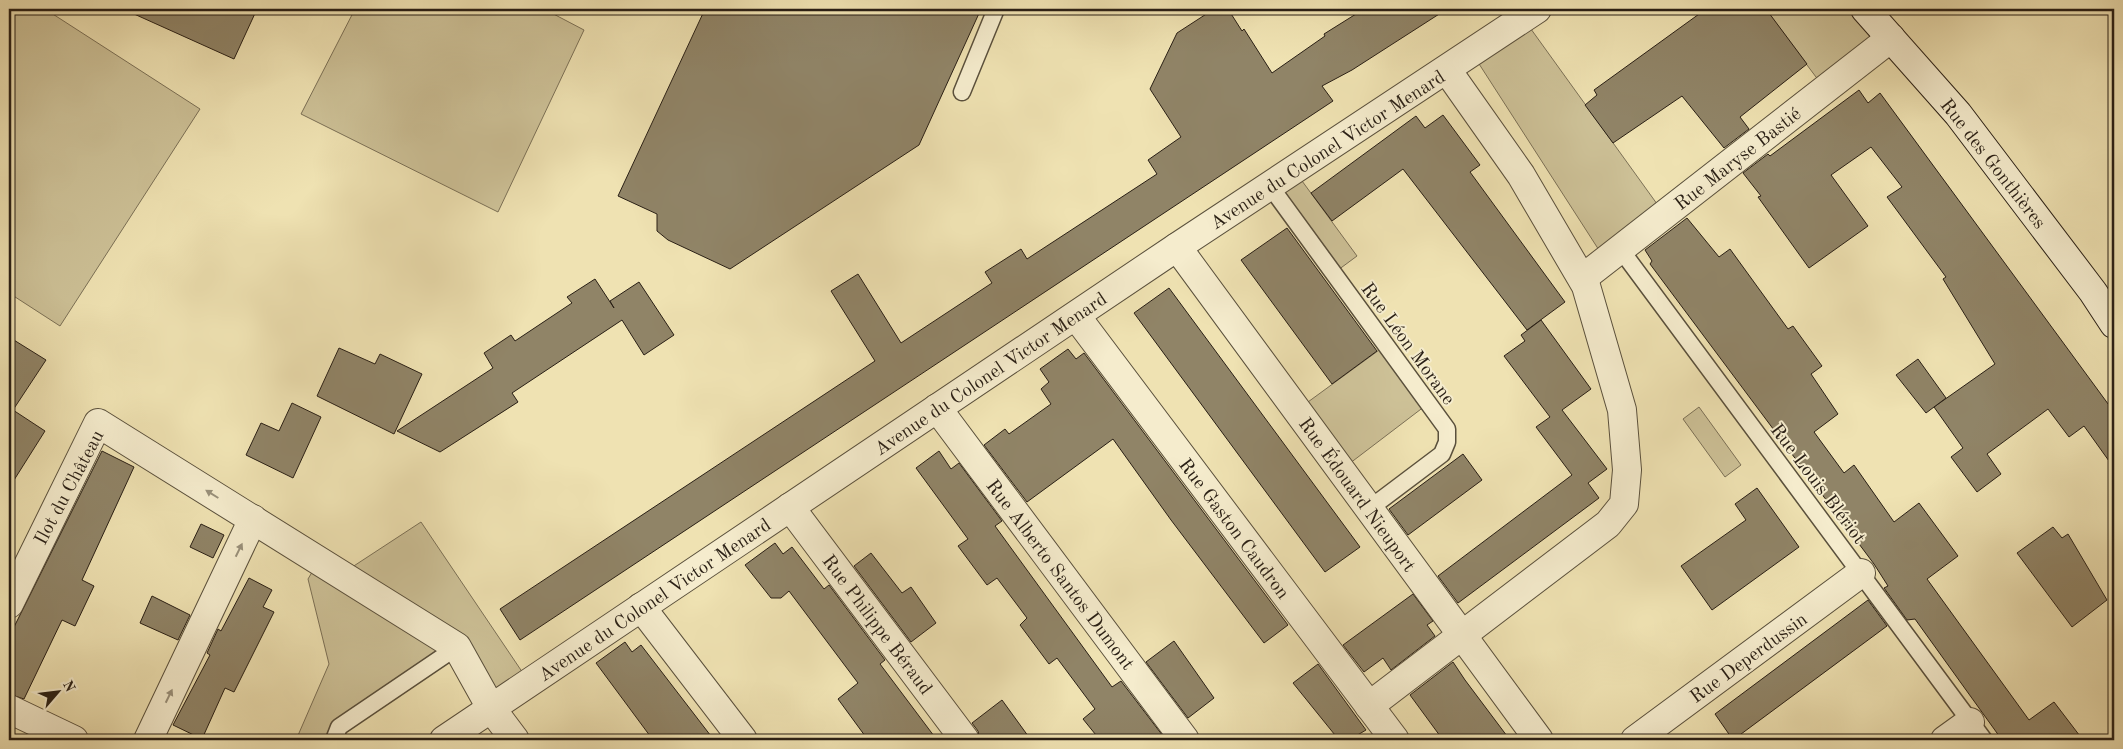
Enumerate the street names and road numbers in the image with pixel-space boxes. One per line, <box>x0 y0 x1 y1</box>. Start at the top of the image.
street label: Avenue du Colonel Victor Menard <box>1208 68 1449 234</box>
street label: Rue des Gonthières <box>1936 96 2048 233</box>
street label: Rue Maryse Bastié <box>1672 105 1805 215</box>
street label: Rue Léon Morane <box>1356 280 1458 409</box>
street label: Avenue du Colonel Victor Menard <box>872 290 1111 460</box>
street label: Rue Édouard Nieuport <box>1294 413 1421 576</box>
street label: Rue Louis Blériot <box>1766 421 1868 548</box>
street label: Ilot du Château <box>32 428 108 549</box>
street label: Rue Gaston Caudron <box>1174 456 1292 603</box>
street label: Rue Alberto Santos Dumont <box>981 477 1137 674</box>
street label: Avenue du Colonel Victor Menard <box>536 516 775 686</box>
street label: Rue Philippe Béraud <box>817 552 935 699</box>
street label: Rue Deperdussin <box>1687 610 1812 708</box>

